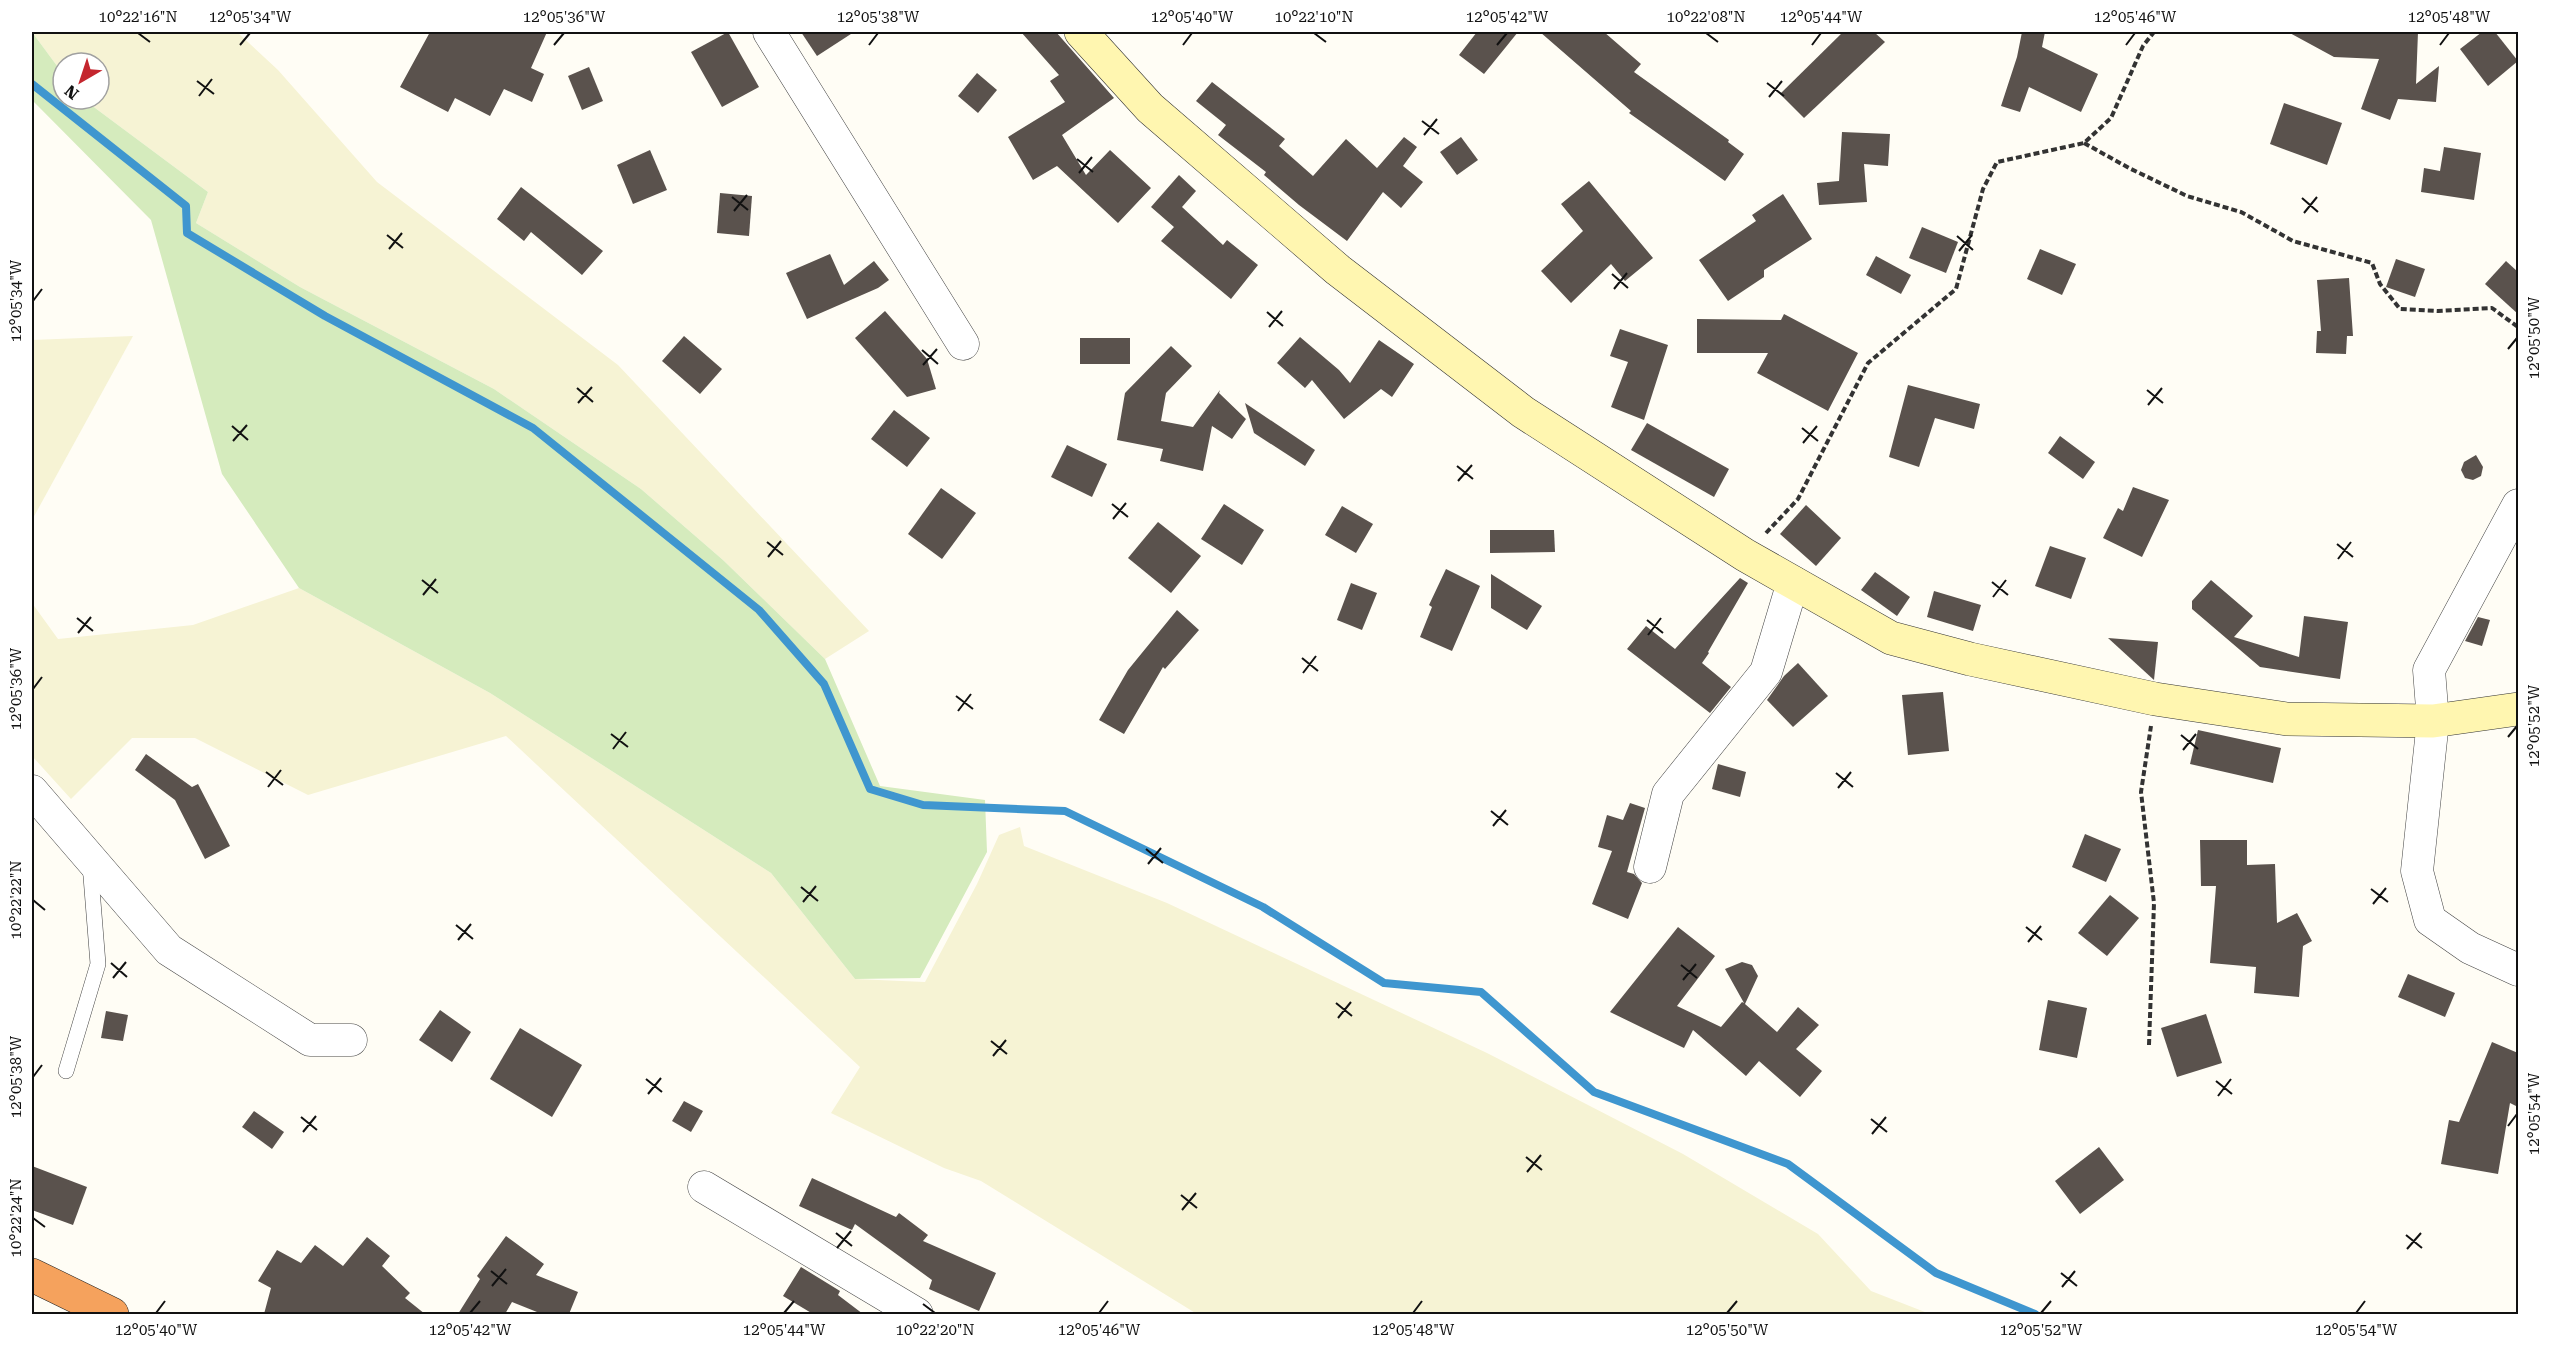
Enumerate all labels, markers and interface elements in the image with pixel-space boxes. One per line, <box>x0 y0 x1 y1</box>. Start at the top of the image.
text: 10°22'16"N <box>98 8 178 26</box>
text: 12°05'34"W <box>209 8 292 26</box>
text: 12°05'36"W <box>523 8 606 26</box>
text: 12°05'38"W <box>837 8 920 26</box>
text: 12°05'40"W <box>1151 8 1234 26</box>
text: 10°22'10"N <box>1274 8 1354 26</box>
text: 12°05'42"W <box>1466 8 1549 26</box>
text: 10°22'08"N <box>1666 8 1746 26</box>
text: 12°05'44"W <box>1780 8 1863 26</box>
text: 12°05'46"W <box>2094 8 2177 26</box>
text: 12°05'48"W <box>2408 8 2491 26</box>
north arrow <box>51 51 111 111</box>
text: N <box>61 81 83 104</box>
text: 12°05'34"W <box>7 259 25 342</box>
text: 12°05'50"W <box>2525 296 2543 379</box>
text: 12°05'36"W <box>7 647 25 730</box>
text: 12°05'52"W <box>2525 684 2543 767</box>
text: 10°22'22"N <box>7 860 25 940</box>
text: 12°05'38"W <box>7 1035 25 1118</box>
text: 12°05'54"W <box>2525 1072 2543 1155</box>
text: 10°22'24"N <box>7 1178 25 1258</box>
text: 12°05'40"W <box>115 1321 198 1339</box>
text: 12°05'42"W <box>429 1321 512 1339</box>
text: 12°05'44"W <box>743 1321 826 1339</box>
text: 10°22'20"N <box>895 1321 975 1339</box>
text: 12°05'46"W <box>1058 1321 1141 1339</box>
text: 12°05'48"W <box>1372 1321 1455 1339</box>
text: 12°05'50"W <box>1686 1321 1769 1339</box>
text: 12°05'52"W <box>2000 1321 2083 1339</box>
text: 12°05'54"W <box>2315 1321 2398 1339</box>

